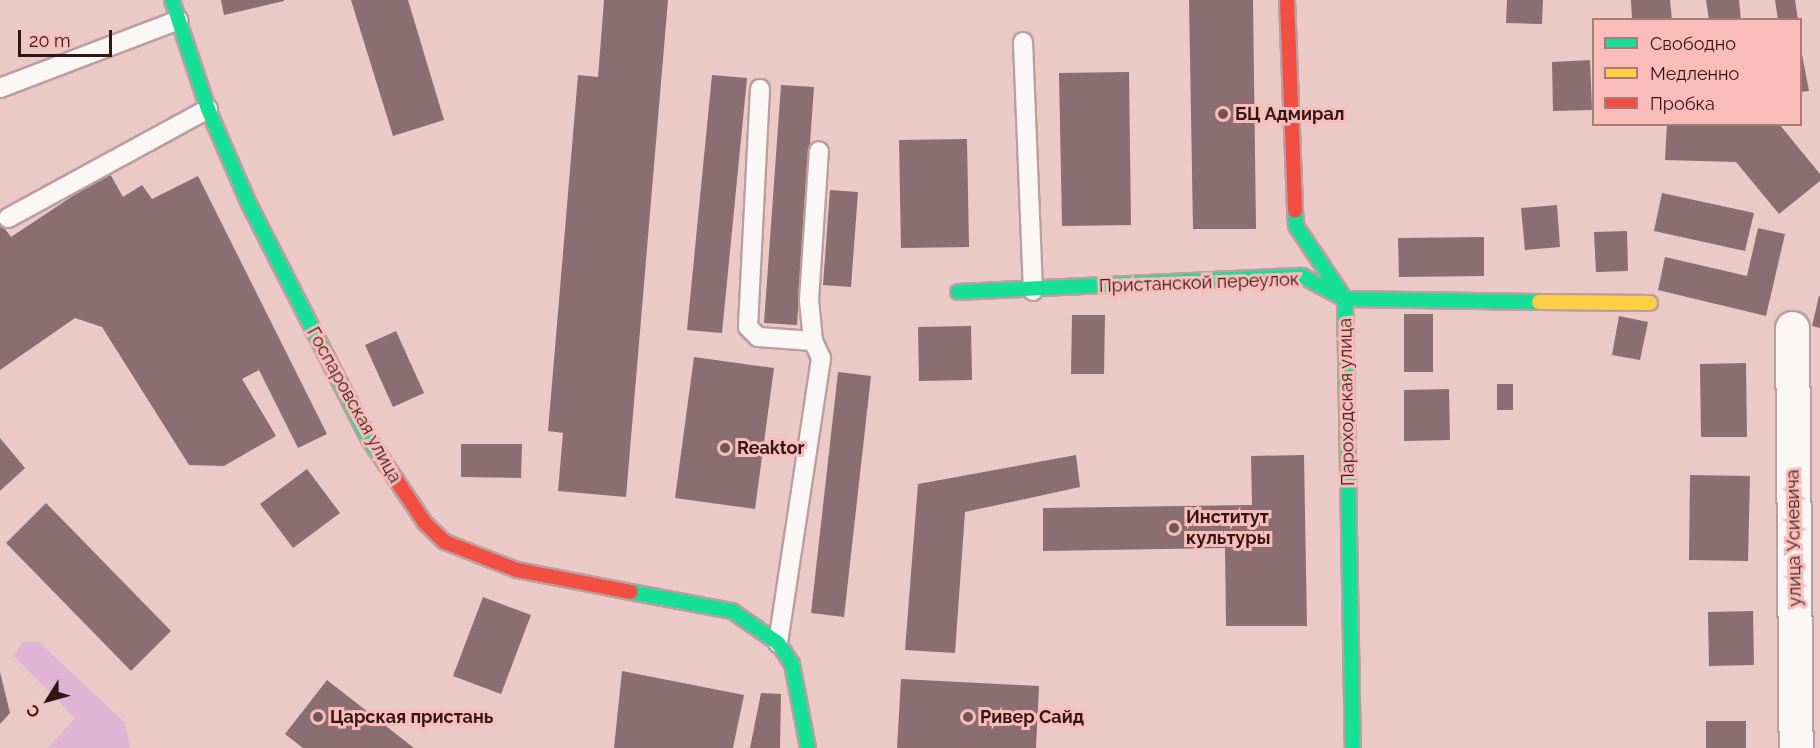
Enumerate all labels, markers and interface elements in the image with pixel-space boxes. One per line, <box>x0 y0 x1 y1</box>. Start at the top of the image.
scale bar <box>21 18 116 56</box>
legend <box>1592 18 1802 126</box>
text: 20 m <box>29 30 71 51</box>
text: Свободно <box>1650 33 1736 54</box>
text: Медленно <box>1650 63 1739 84</box>
text: Пробка <box>1650 93 1715 114</box>
place label: БЦ Адмирал <box>1235 103 1345 125</box>
marker: БЦ Адмирал <box>1216 107 1230 121</box>
street label: Пристанской переулок <box>1098 269 1300 297</box>
street label: Пароходская улица <box>1335 318 1359 486</box>
street label: Госпаровская улица <box>302 323 406 487</box>
place label: Reaktor <box>737 437 804 459</box>
marker: Reaktor <box>718 441 732 455</box>
street label: улица Усиевича <box>1782 469 1806 607</box>
place label: Институт культуры <box>1186 507 1270 550</box>
marker: Институт культуры <box>1167 521 1181 535</box>
north arrow <box>18 670 78 730</box>
text: С <box>22 701 44 721</box>
place label: Царская пристань <box>330 706 493 728</box>
place label: Ривер Сайд <box>980 706 1084 728</box>
marker: Царская пристань <box>311 710 325 724</box>
marker: Ривер Сайд <box>961 710 975 724</box>

